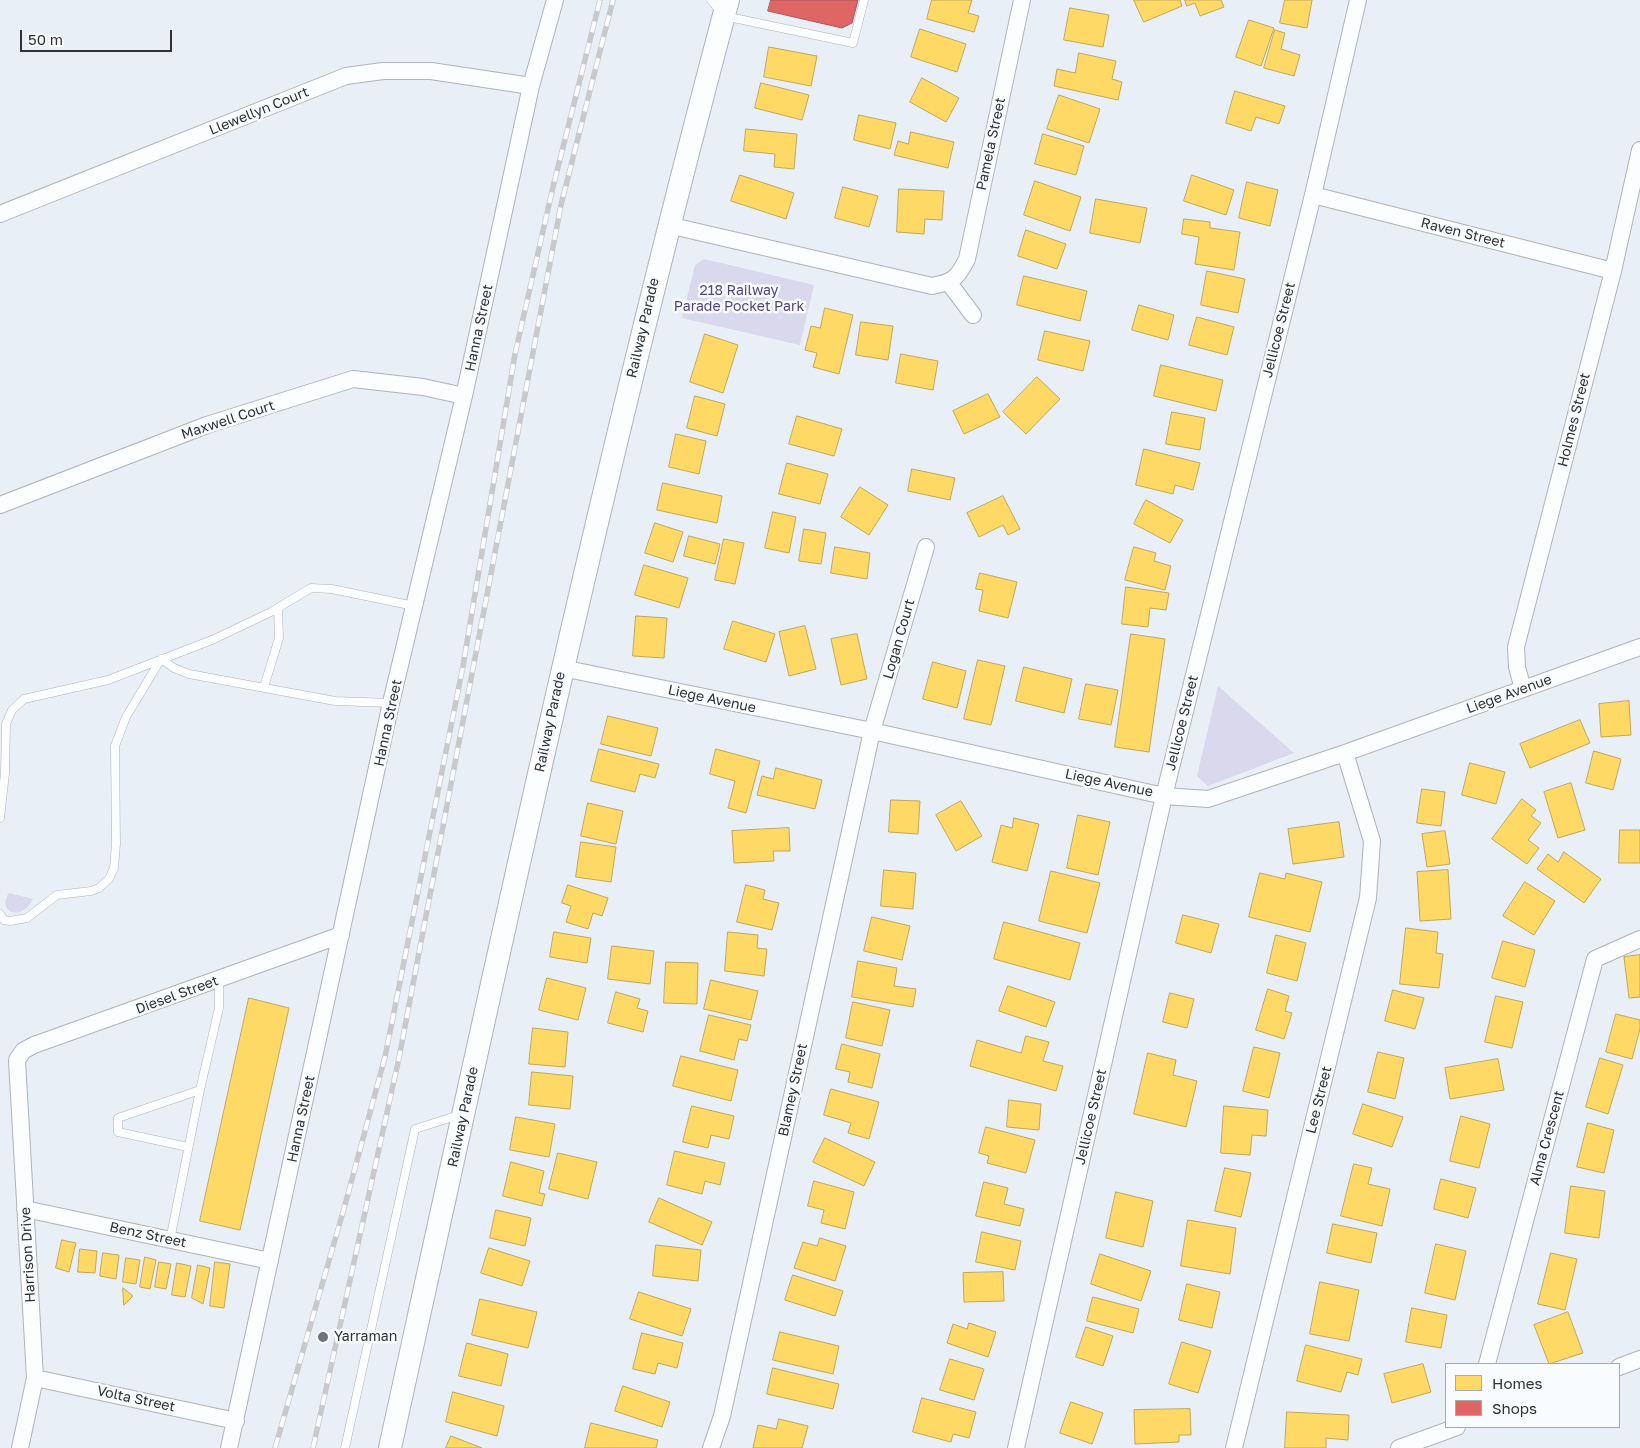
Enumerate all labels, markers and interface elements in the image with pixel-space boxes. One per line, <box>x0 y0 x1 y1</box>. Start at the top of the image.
scale bar <box>22 20 175 52</box>
text: 50 m <box>28 30 63 48</box>
street label: Llewellyn Court <box>207 83 311 139</box>
street label: Pamela Street <box>973 96 1009 192</box>
street label: Raven Street <box>1419 214 1507 252</box>
street label: Railway Parade <box>623 276 663 380</box>
street label: Jellicoe Street <box>1259 281 1299 379</box>
street label: Hanna Street <box>462 283 496 373</box>
park label: 218 Railway Parade Pocket Park <box>674 283 804 316</box>
street label: Holmes Street <box>1554 371 1594 469</box>
street label: Maxwell Court <box>179 397 277 443</box>
street label: Logan Court <box>880 597 918 681</box>
street label: Railway Parade <box>531 670 569 774</box>
street label: Liege Avenue <box>1464 671 1554 717</box>
street label: Jellicoe Street <box>1162 674 1202 772</box>
street label: Hanna Street <box>371 678 405 768</box>
street label: Liege Avenue <box>666 681 758 717</box>
street label: Liege Avenue <box>1063 765 1155 801</box>
street label: Diesel Street <box>133 972 221 1018</box>
street label: Blamey Street <box>775 1042 811 1138</box>
street label: Lee Street <box>1303 1064 1335 1136</box>
street label: Railway Parade <box>444 1065 482 1169</box>
street label: Jellicoe Street <box>1072 1068 1110 1166</box>
street label: Hanna Street <box>284 1074 318 1164</box>
street label: Alma Crescent <box>1526 1089 1568 1187</box>
street label: Harrison Drive <box>17 1207 39 1303</box>
street label: Benz Street <box>108 1219 188 1251</box>
place label: Yarraman <box>334 1329 397 1345</box>
marker: Yarraman <box>316 1330 330 1344</box>
legend <box>1445 1363 1620 1428</box>
text: Homes <box>1492 1374 1542 1392</box>
street label: Volta Street <box>95 1383 177 1415</box>
text: Shops <box>1492 1399 1537 1417</box>

